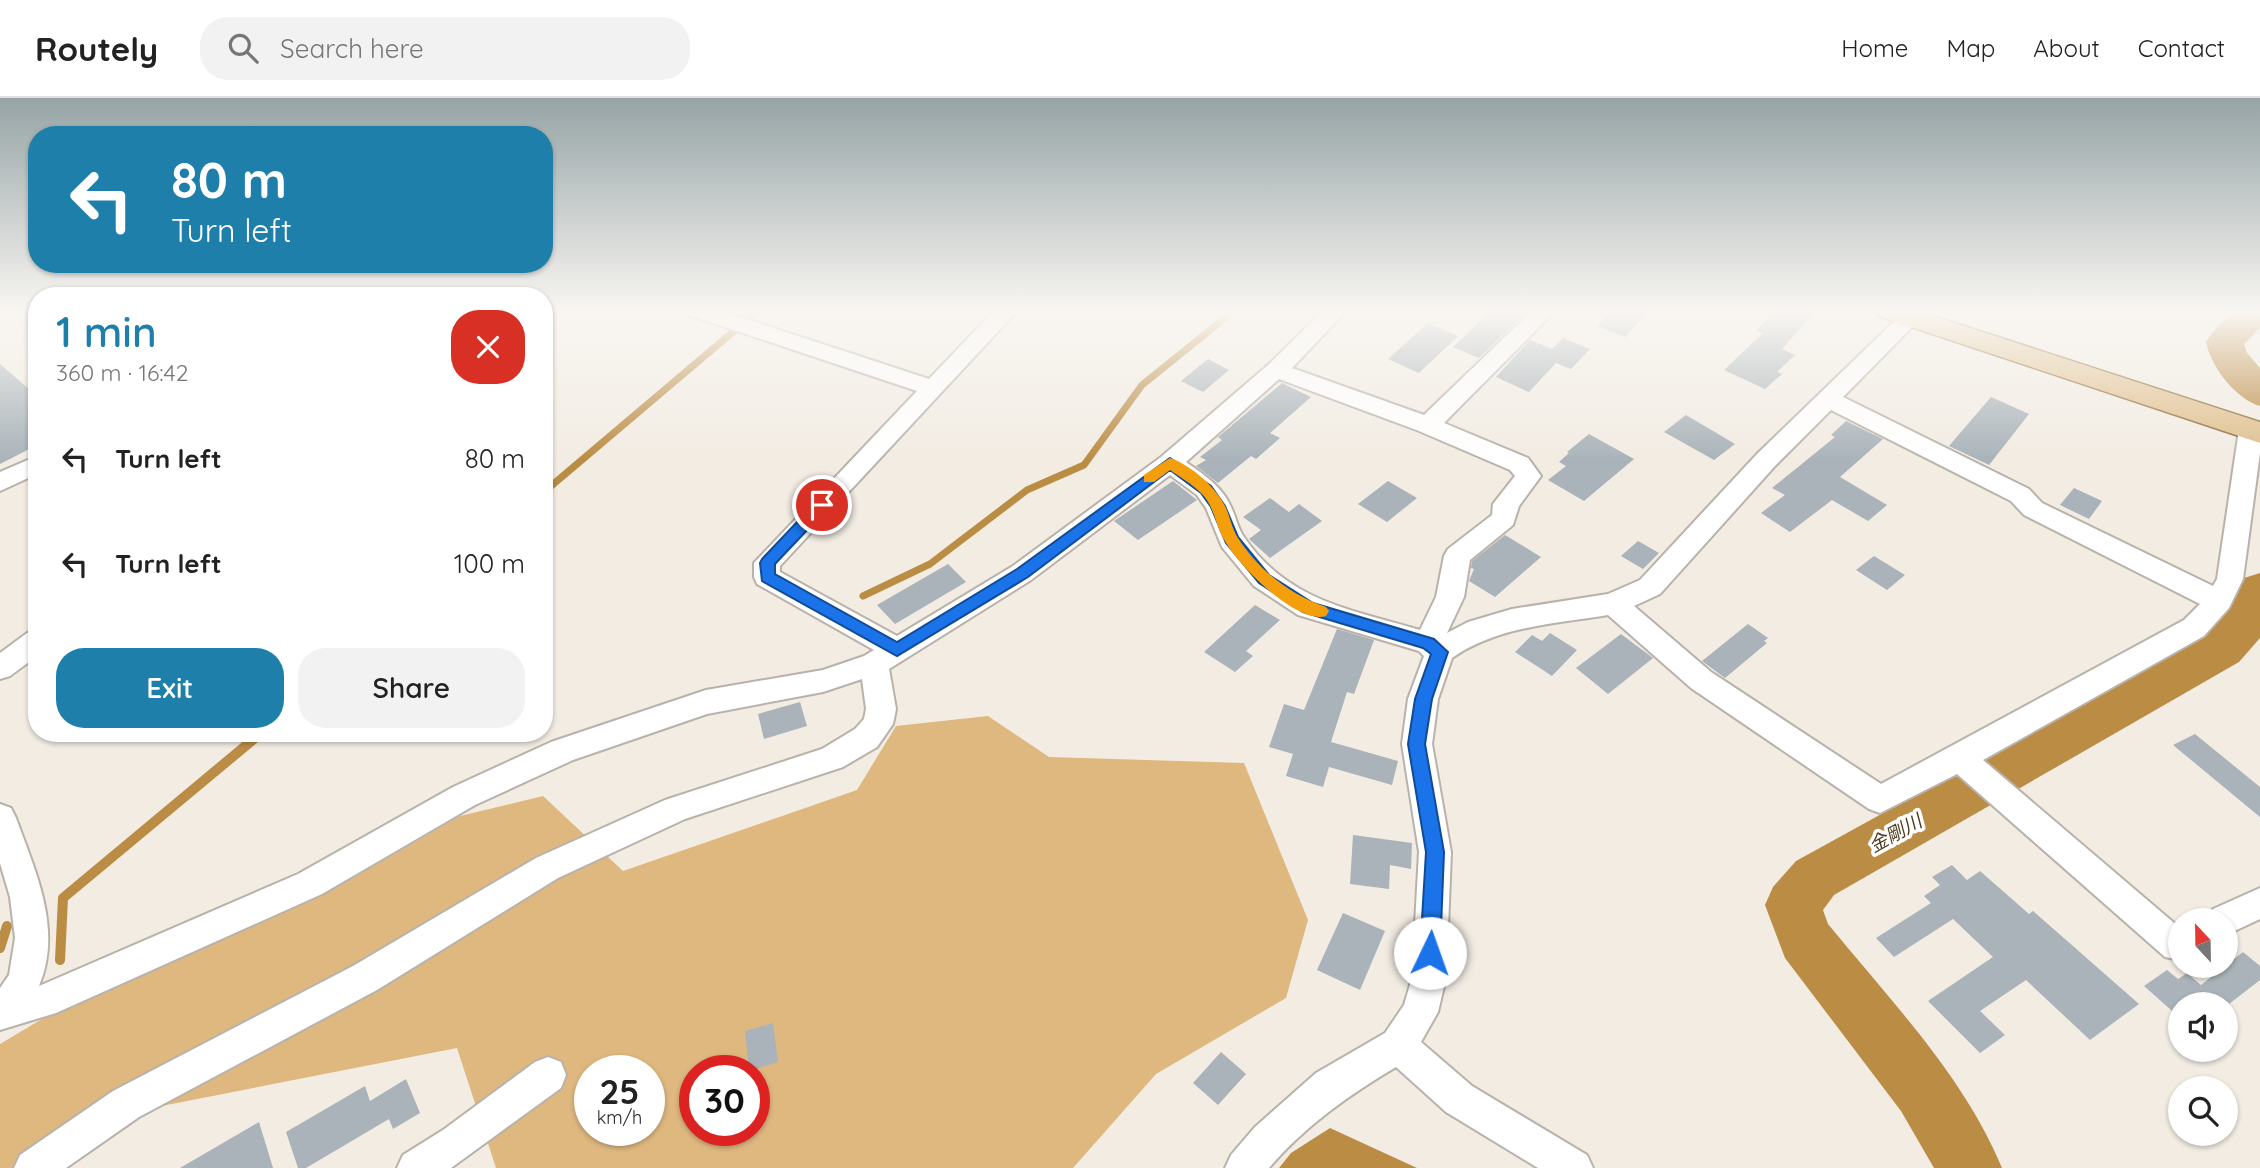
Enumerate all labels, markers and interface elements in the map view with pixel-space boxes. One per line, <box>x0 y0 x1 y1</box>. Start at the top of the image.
search box <box>200 17 690 80</box>
text: Routely <box>35 28 158 69</box>
icon: search <box>224 29 262 67</box>
text: Search here <box>280 32 424 65</box>
text: Home <box>1841 33 1908 63</box>
text: Map <box>1946 33 1995 63</box>
text: About <box>2033 33 2100 63</box>
text: Contact <box>2138 33 2225 63</box>
text: 80 m <box>171 149 287 210</box>
icon: left <box>56 154 147 245</box>
text: Turn left <box>171 210 292 250</box>
text: 1 min <box>56 305 157 358</box>
button: close <box>451 310 525 384</box>
text: 360 m · 16:42 <box>56 358 188 387</box>
icon: left <box>56 440 94 478</box>
text: Turn left <box>115 442 222 475</box>
text: 80 m <box>465 442 525 475</box>
pin <box>792 475 852 535</box>
icon: arrive <box>803 486 841 524</box>
icon: left <box>56 545 94 583</box>
text: Turn left <box>115 547 222 580</box>
text: 100 m <box>454 547 525 580</box>
button: Exit <box>56 648 284 728</box>
button: Share <box>298 648 525 728</box>
water label: 金剛川 <box>1864 808 1927 857</box>
north arrow <box>2168 908 2238 978</box>
map controls <box>2168 908 2238 1146</box>
position arrow <box>1393 916 1467 990</box>
button: sound <box>2168 992 2238 1062</box>
speed limit sign: 30 <box>679 1055 770 1146</box>
text: 25 <box>599 1069 640 1113</box>
button: search <box>2168 1076 2238 1146</box>
text: km/h <box>597 1106 642 1129</box>

